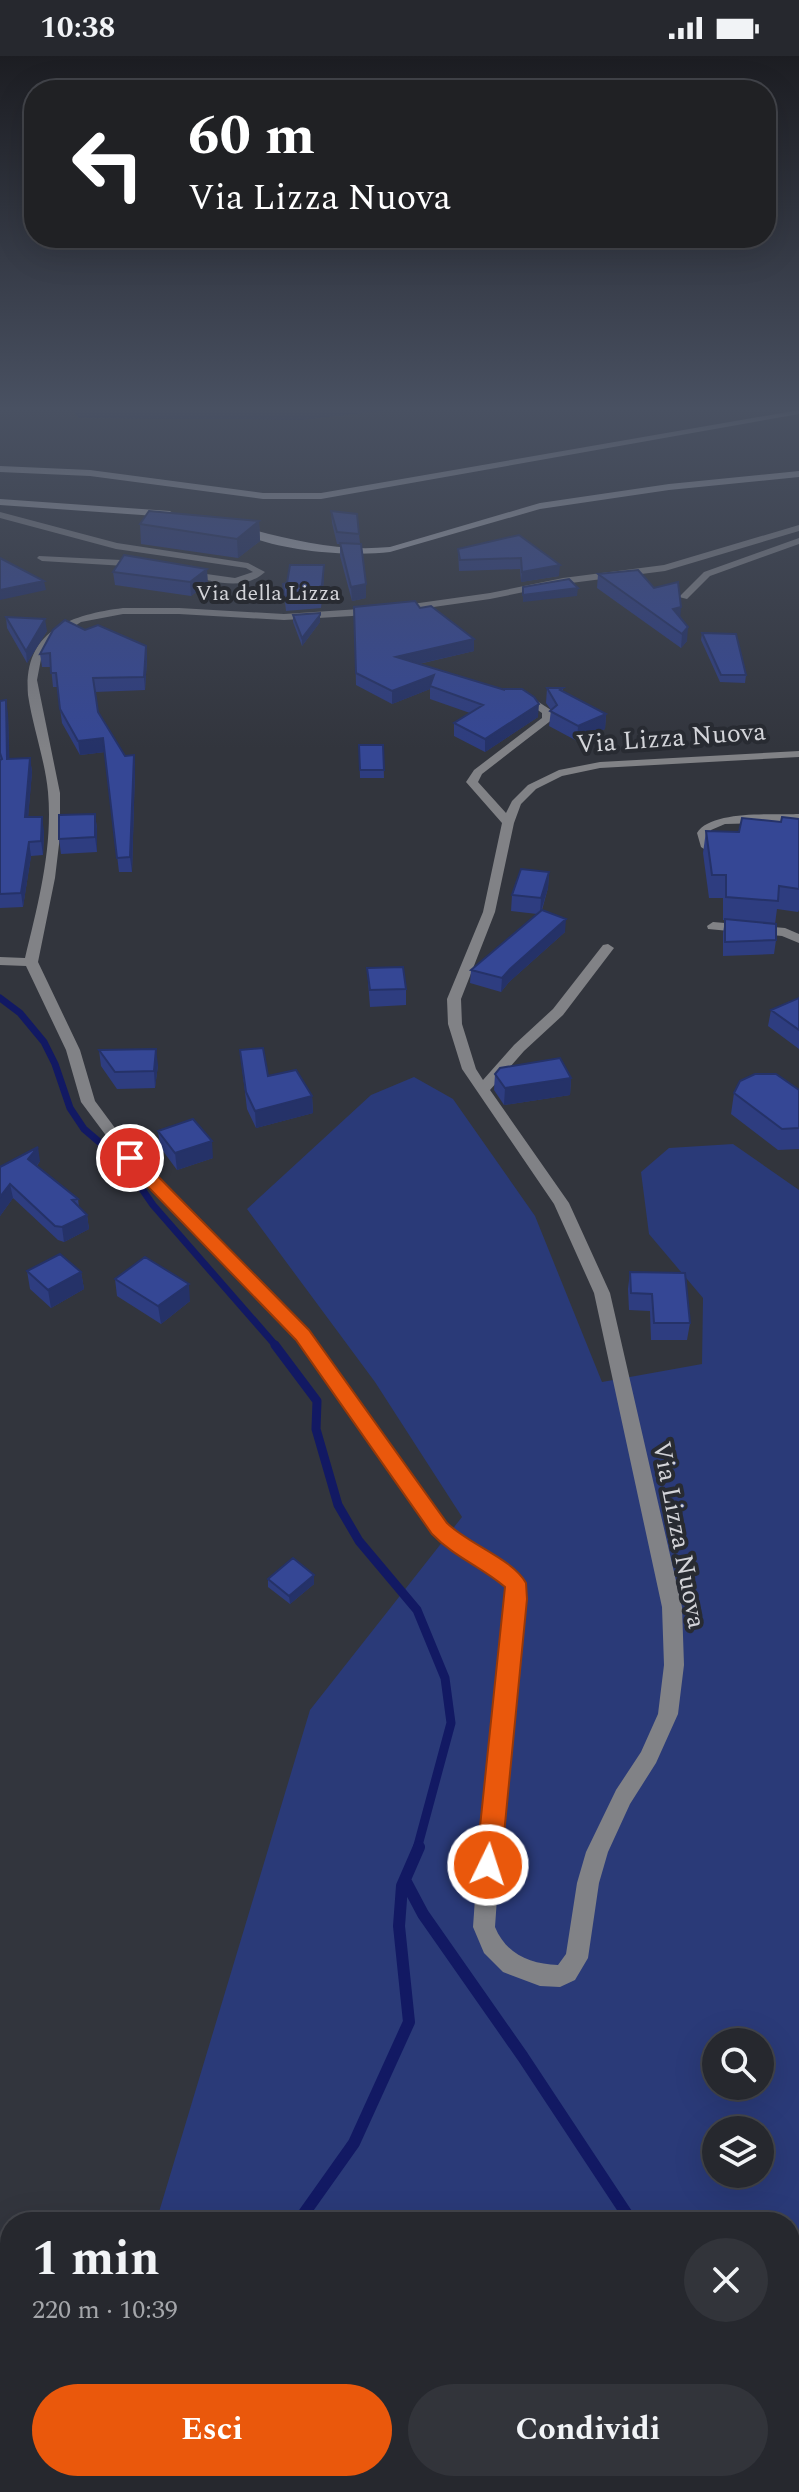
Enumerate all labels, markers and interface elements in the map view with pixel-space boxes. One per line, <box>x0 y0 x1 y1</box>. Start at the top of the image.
text: 10:38 <box>40 5 115 51</box>
text: 60 m <box>188 94 315 179</box>
icon: left <box>56 112 160 216</box>
text: Via Lizza Nuova <box>188 171 451 226</box>
street label: Via della Lizza <box>196 577 340 610</box>
street label: Via Lizza Nuova <box>575 711 767 765</box>
pin <box>96 1124 164 1192</box>
icon: arrive <box>108 1136 152 1180</box>
street label: Via Lizza Nuova <box>641 1438 717 1632</box>
position arrow <box>446 1823 530 1907</box>
map controls <box>702 2028 774 2188</box>
button: search <box>702 2028 774 2100</box>
button: layers <box>702 2116 774 2188</box>
text: 1 min <box>32 2223 160 2296</box>
button: close <box>684 2238 768 2322</box>
text: 220 m · 10:39 <box>32 2290 178 2330</box>
button: Esci <box>32 2384 392 2476</box>
button: Condividi <box>408 2384 768 2476</box>

